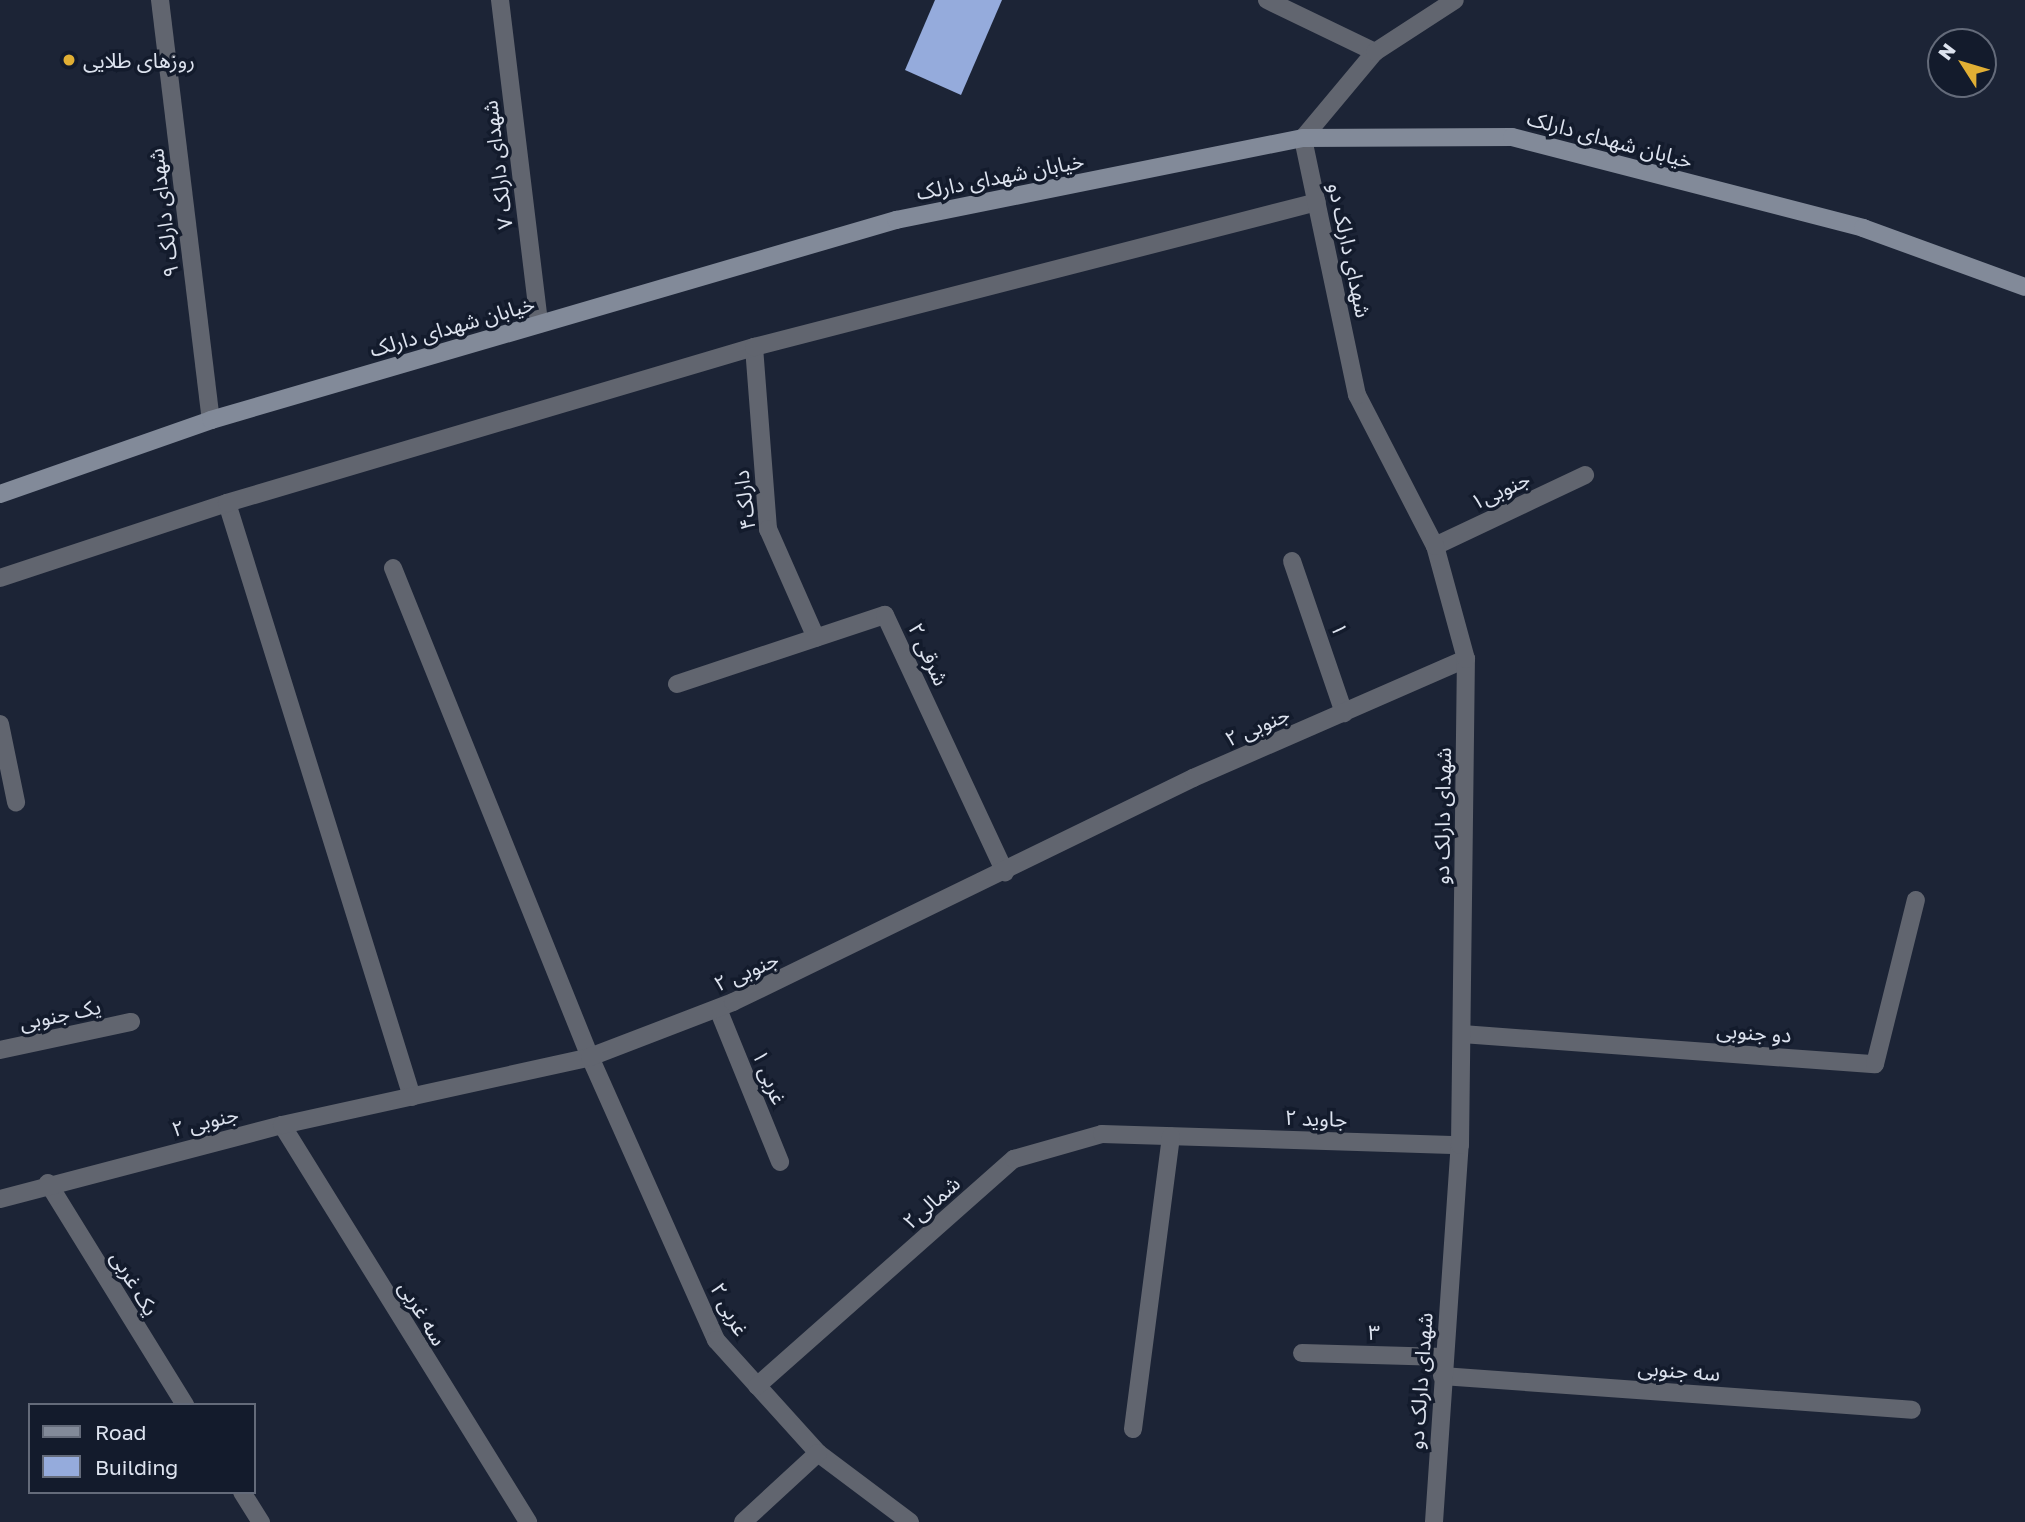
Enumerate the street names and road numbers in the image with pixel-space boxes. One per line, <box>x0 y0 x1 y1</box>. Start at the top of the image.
street label: شهدای دارلک ۷ <box>477 99 517 231</box>
street label: خیابان شهدای دارلک <box>1524 105 1696 173</box>
street label: شهدای دارلک ۹ <box>143 147 183 279</box>
street label: خیابان شهدای دارلک <box>914 147 1086 205</box>
street label: شهدای دارلک دو <box>1323 180 1377 320</box>
street label: خیابان شهدای دارلک <box>367 290 537 362</box>
street label: جنوبی۱ <box>1466 465 1534 515</box>
street label: دارلک۴ <box>728 469 760 531</box>
street label: ۲ شرقی <box>904 619 954 689</box>
street label: ۱ <box>1326 619 1354 639</box>
street label: ۲ جنوبی <box>1221 701 1293 751</box>
street label: شهدای دارلک دو <box>1428 747 1456 885</box>
street label: ۲ جنوبی <box>710 946 782 996</box>
street label: یک جنوبی <box>17 993 103 1035</box>
street label: دو جنوبی <box>1716 1017 1792 1047</box>
street label: ۱ غربی <box>748 1046 792 1108</box>
street label: ۲ جنوبی <box>169 1101 241 1141</box>
street label: ۲ جاوید <box>1284 1104 1348 1132</box>
street label: شمالی۲ <box>897 1170 965 1234</box>
street label: یک غربی <box>106 1246 164 1320</box>
street label: سه غربی <box>394 1276 452 1350</box>
street label: ۲ غربی <box>706 1278 754 1340</box>
street label: شهدای دارلک دو <box>1403 1312 1437 1450</box>
street label: ۳ <box>1368 1319 1380 1345</box>
street label: سه جنوبی <box>1637 1355 1721 1385</box>

